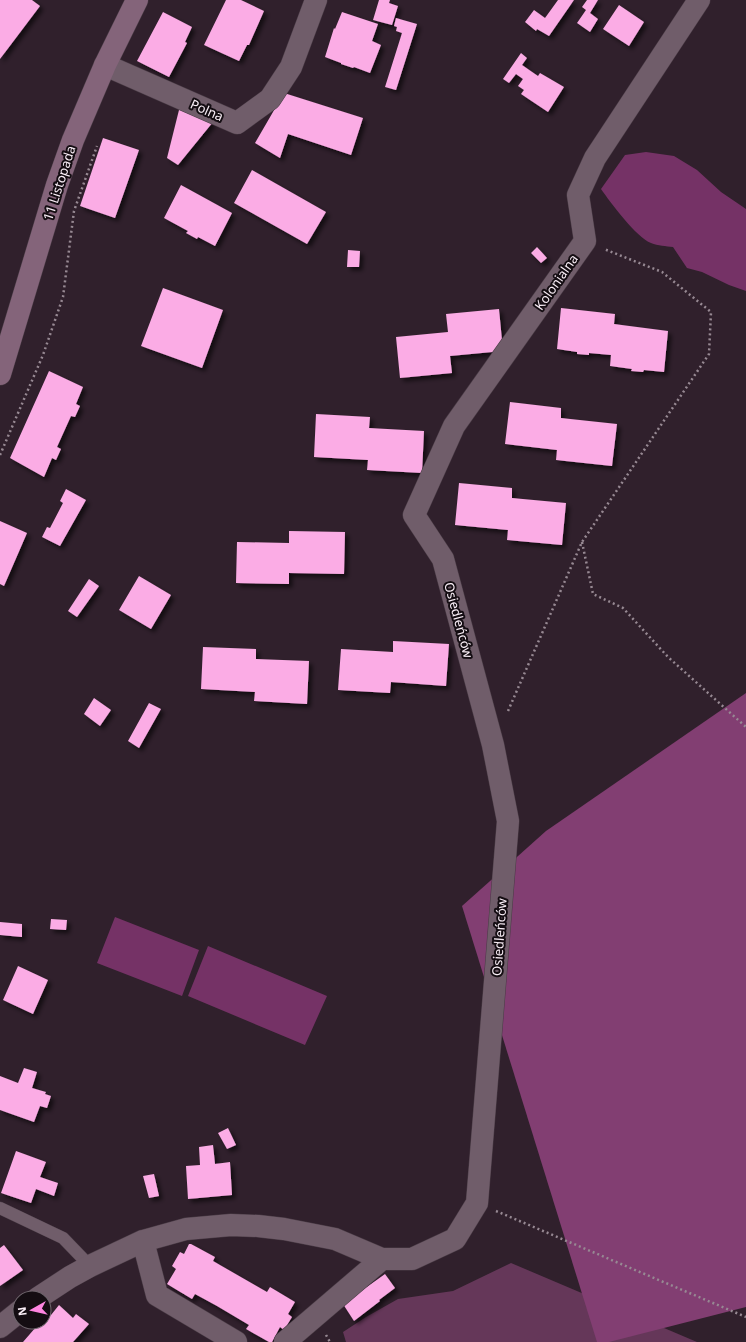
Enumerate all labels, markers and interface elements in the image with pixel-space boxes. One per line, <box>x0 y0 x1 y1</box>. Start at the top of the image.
street label: Polna <box>188 95 226 125</box>
street label: 11 Listopada <box>38 143 80 223</box>
street label: Kolonialna <box>530 250 582 314</box>
street label: Osiedleńców <box>440 580 478 661</box>
street label: Osiedleńców <box>487 897 511 976</box>
north arrow <box>12 1290 52 1330</box>
text: N <box>14 1306 30 1317</box>

